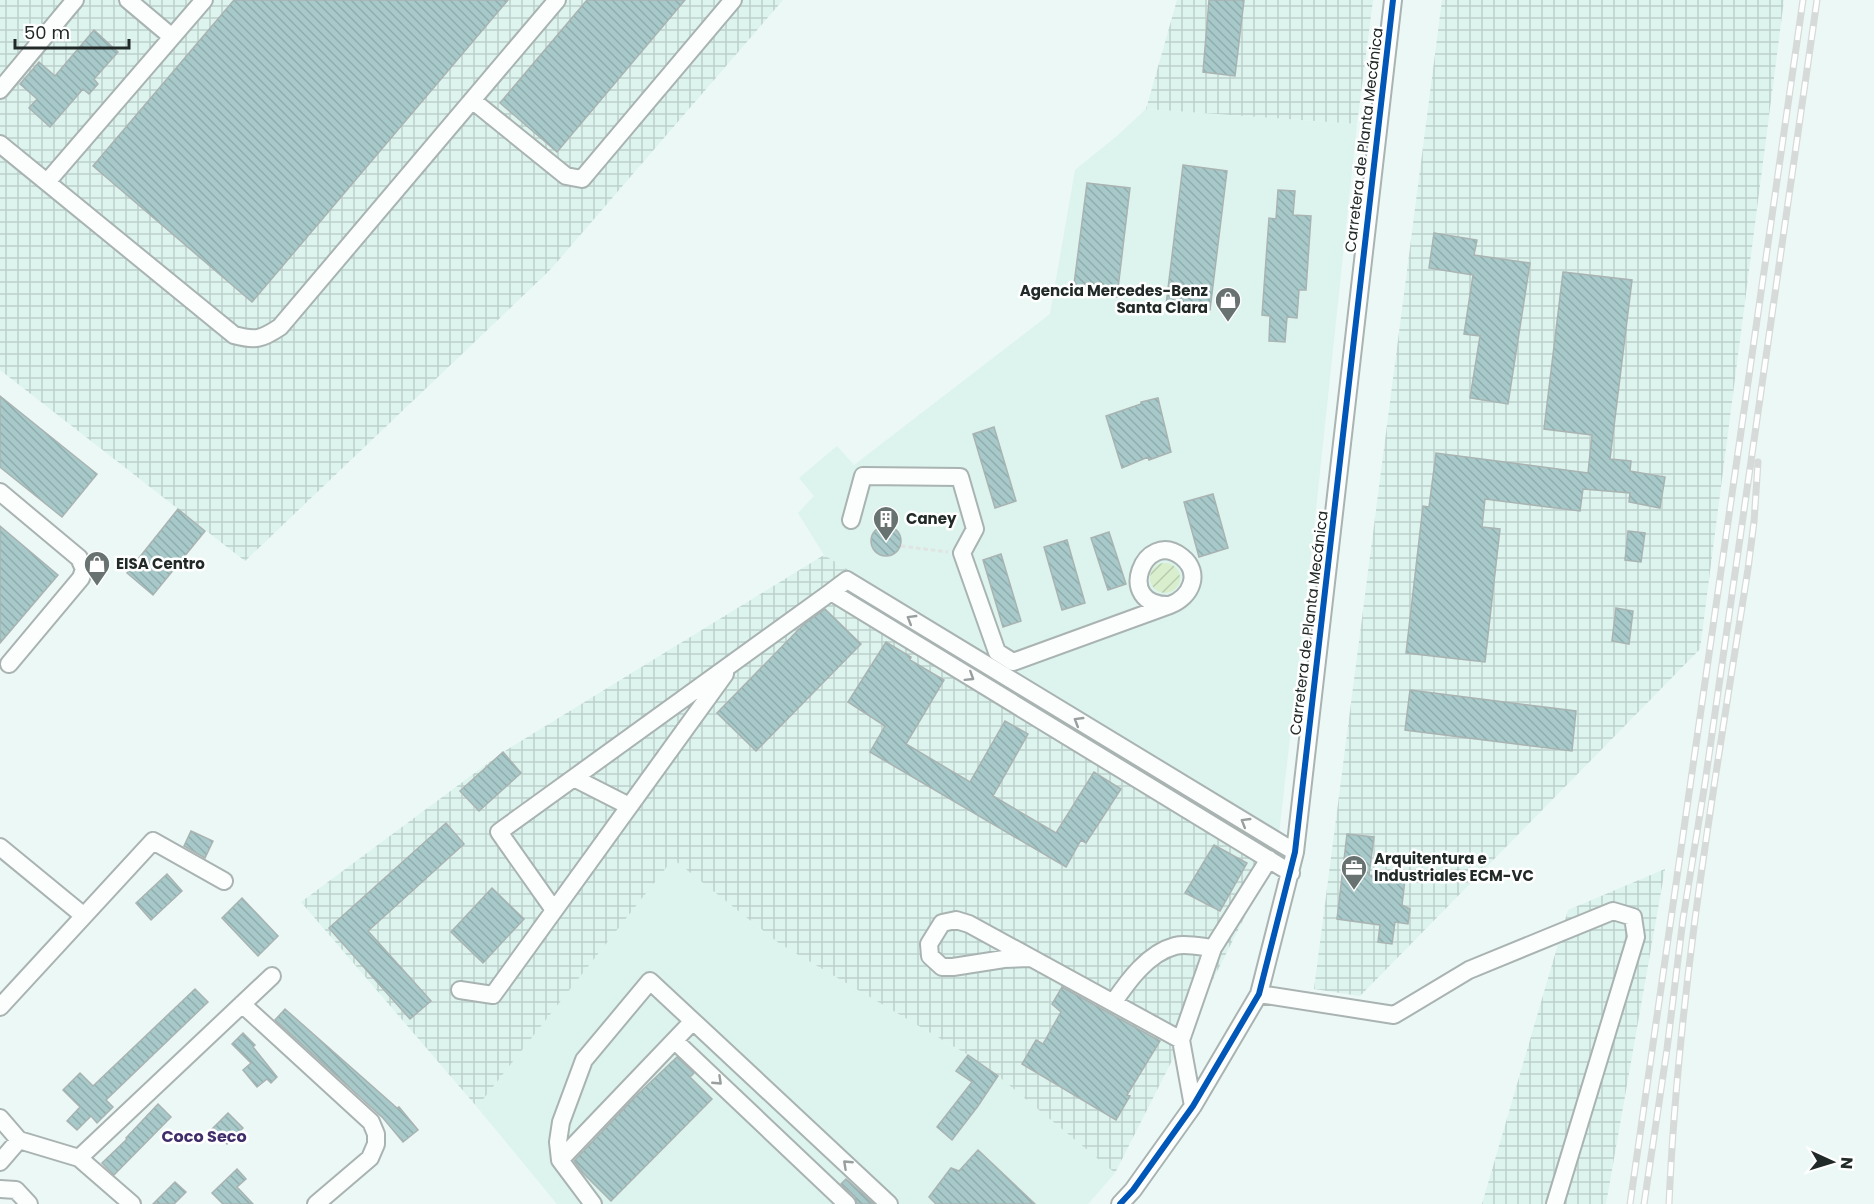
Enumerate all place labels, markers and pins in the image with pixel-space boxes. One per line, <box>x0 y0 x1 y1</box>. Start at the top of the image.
place label: Agencia Mercedes-Benz Santa Clara <box>1020 280 1208 318</box>
shop icon: Agencia Mercedes-Benz Santa Clara <box>1213 285 1243 323</box>
building icon: Caney <box>871 504 901 542</box>
place label: Caney <box>906 508 957 529</box>
shop icon: EISA Centro <box>82 549 112 587</box>
place label: EISA Centro <box>116 553 205 574</box>
place label: Arquitentura e Industriales ECM-VC <box>1374 848 1534 886</box>
office icon: Arquitentura e Industriales ECM-VC <box>1339 853 1369 891</box>

